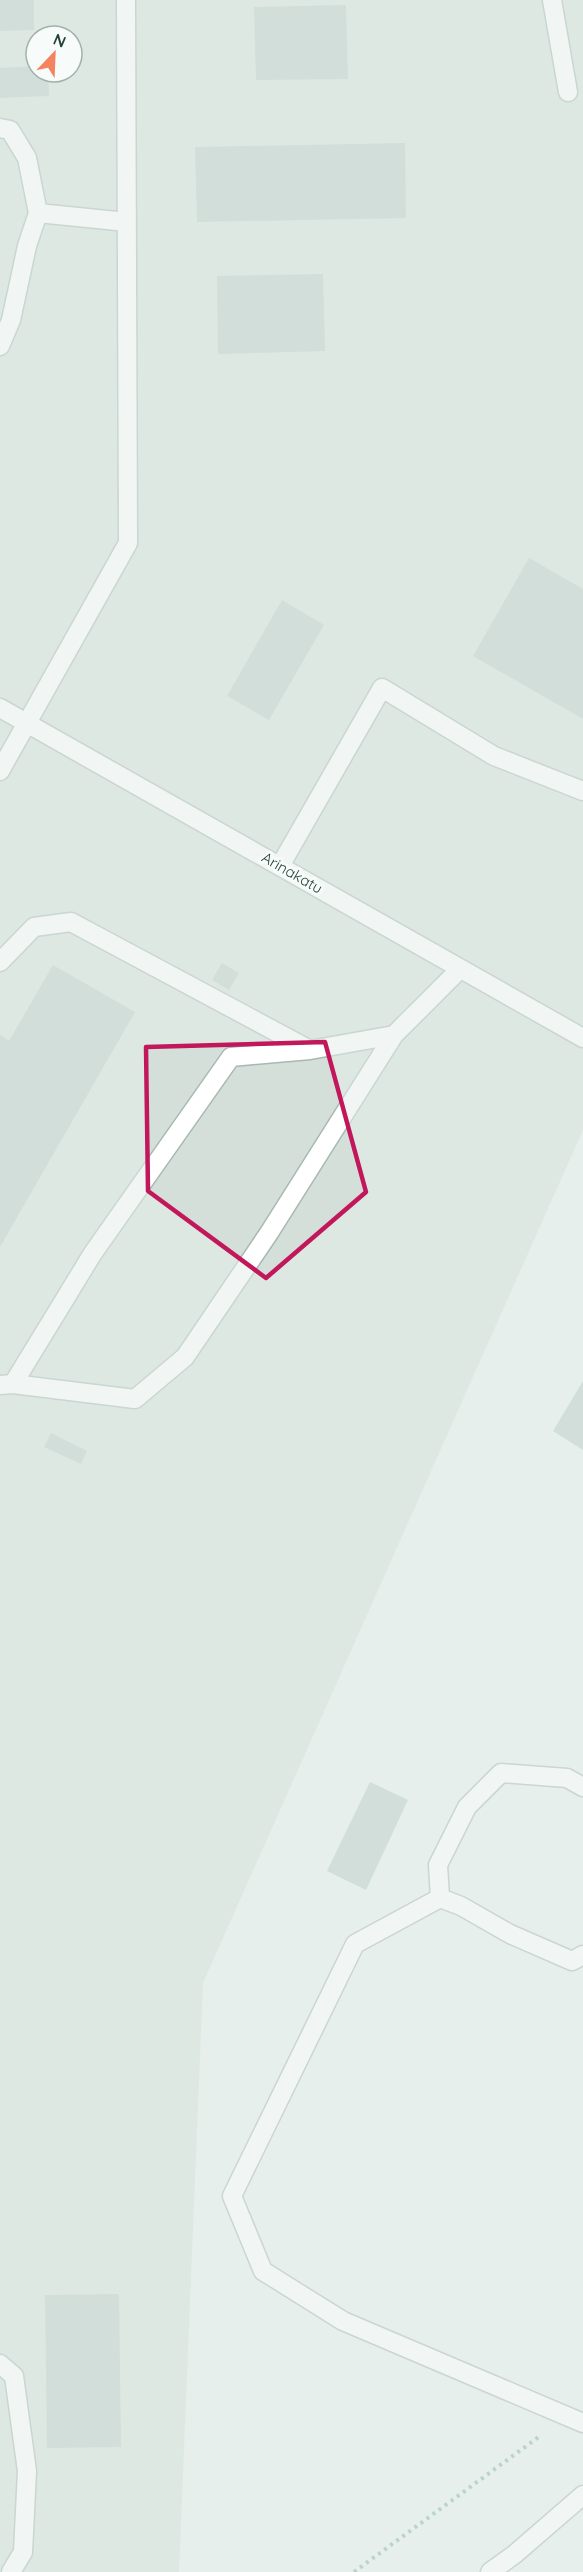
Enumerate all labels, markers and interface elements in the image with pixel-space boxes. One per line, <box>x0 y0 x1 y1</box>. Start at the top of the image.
north arrow <box>24 24 84 84</box>
text: N <box>51 29 69 52</box>
street label: Arinakatu <box>258 848 326 898</box>

